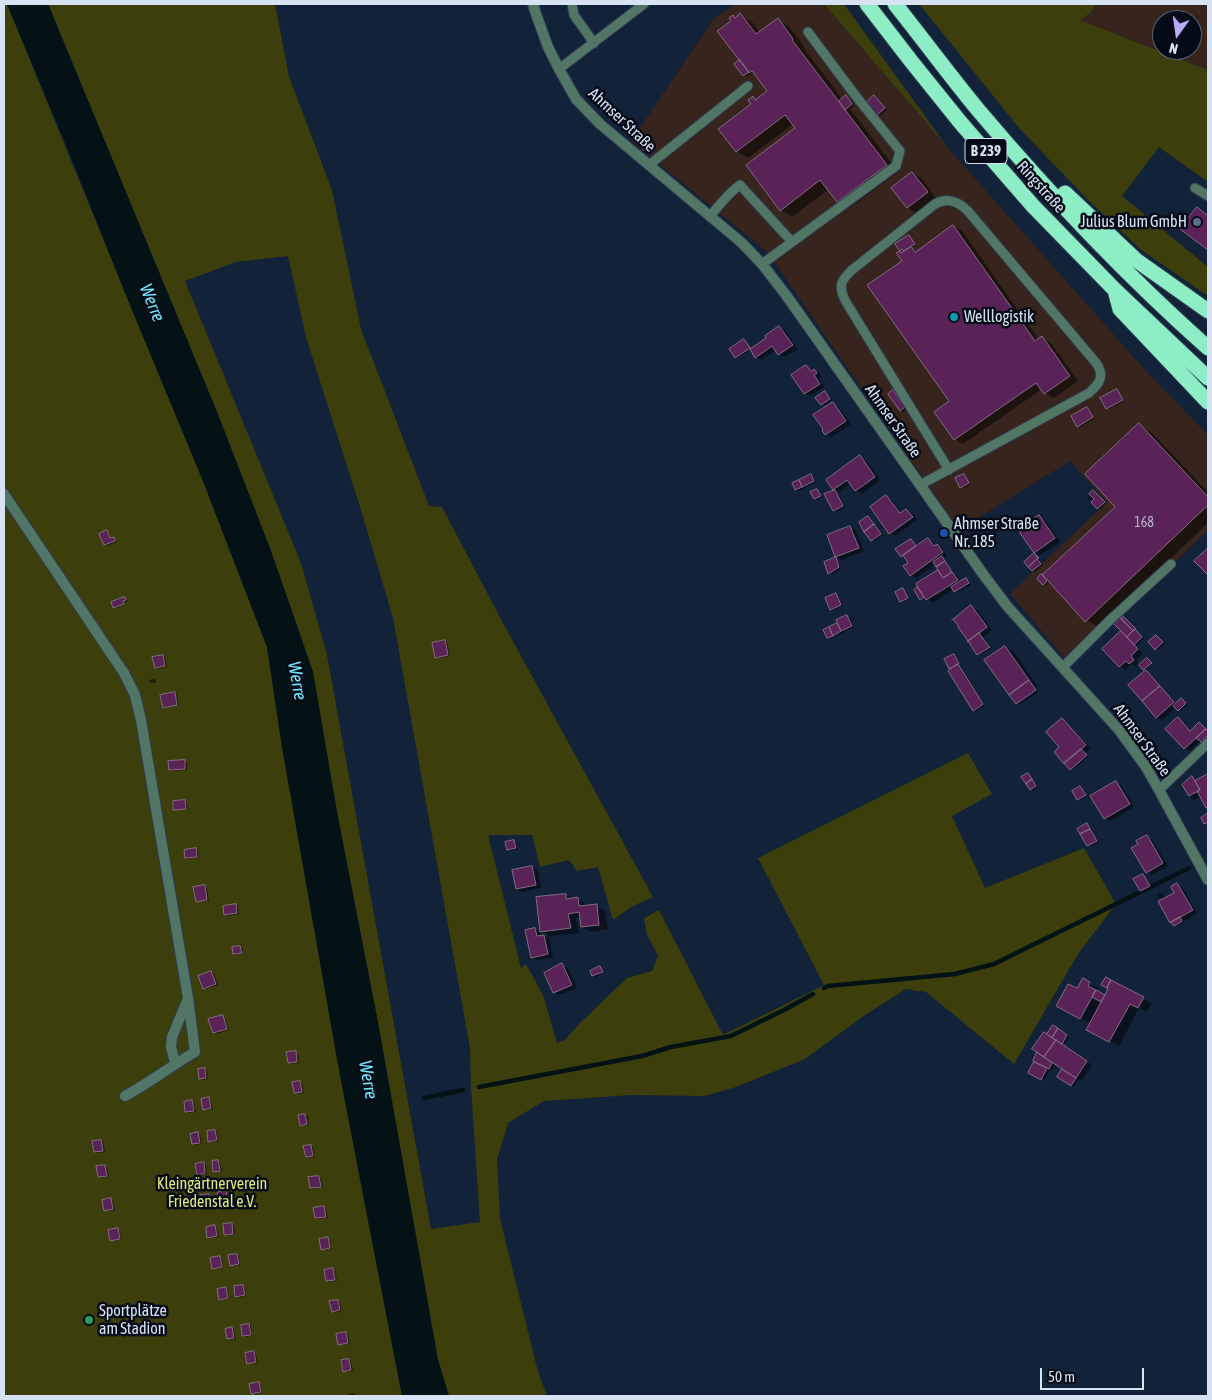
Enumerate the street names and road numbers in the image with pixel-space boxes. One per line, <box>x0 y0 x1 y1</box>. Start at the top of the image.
street label: Ahmser Straße <box>584 84 660 156</box>
road number: B 239 <box>965 138 1007 164</box>
street label: Ringstraße <box>1013 157 1069 217</box>
street label: Ahmser Straße <box>861 381 925 461</box>
street label: Ahmser Straße <box>1109 700 1175 780</box>

